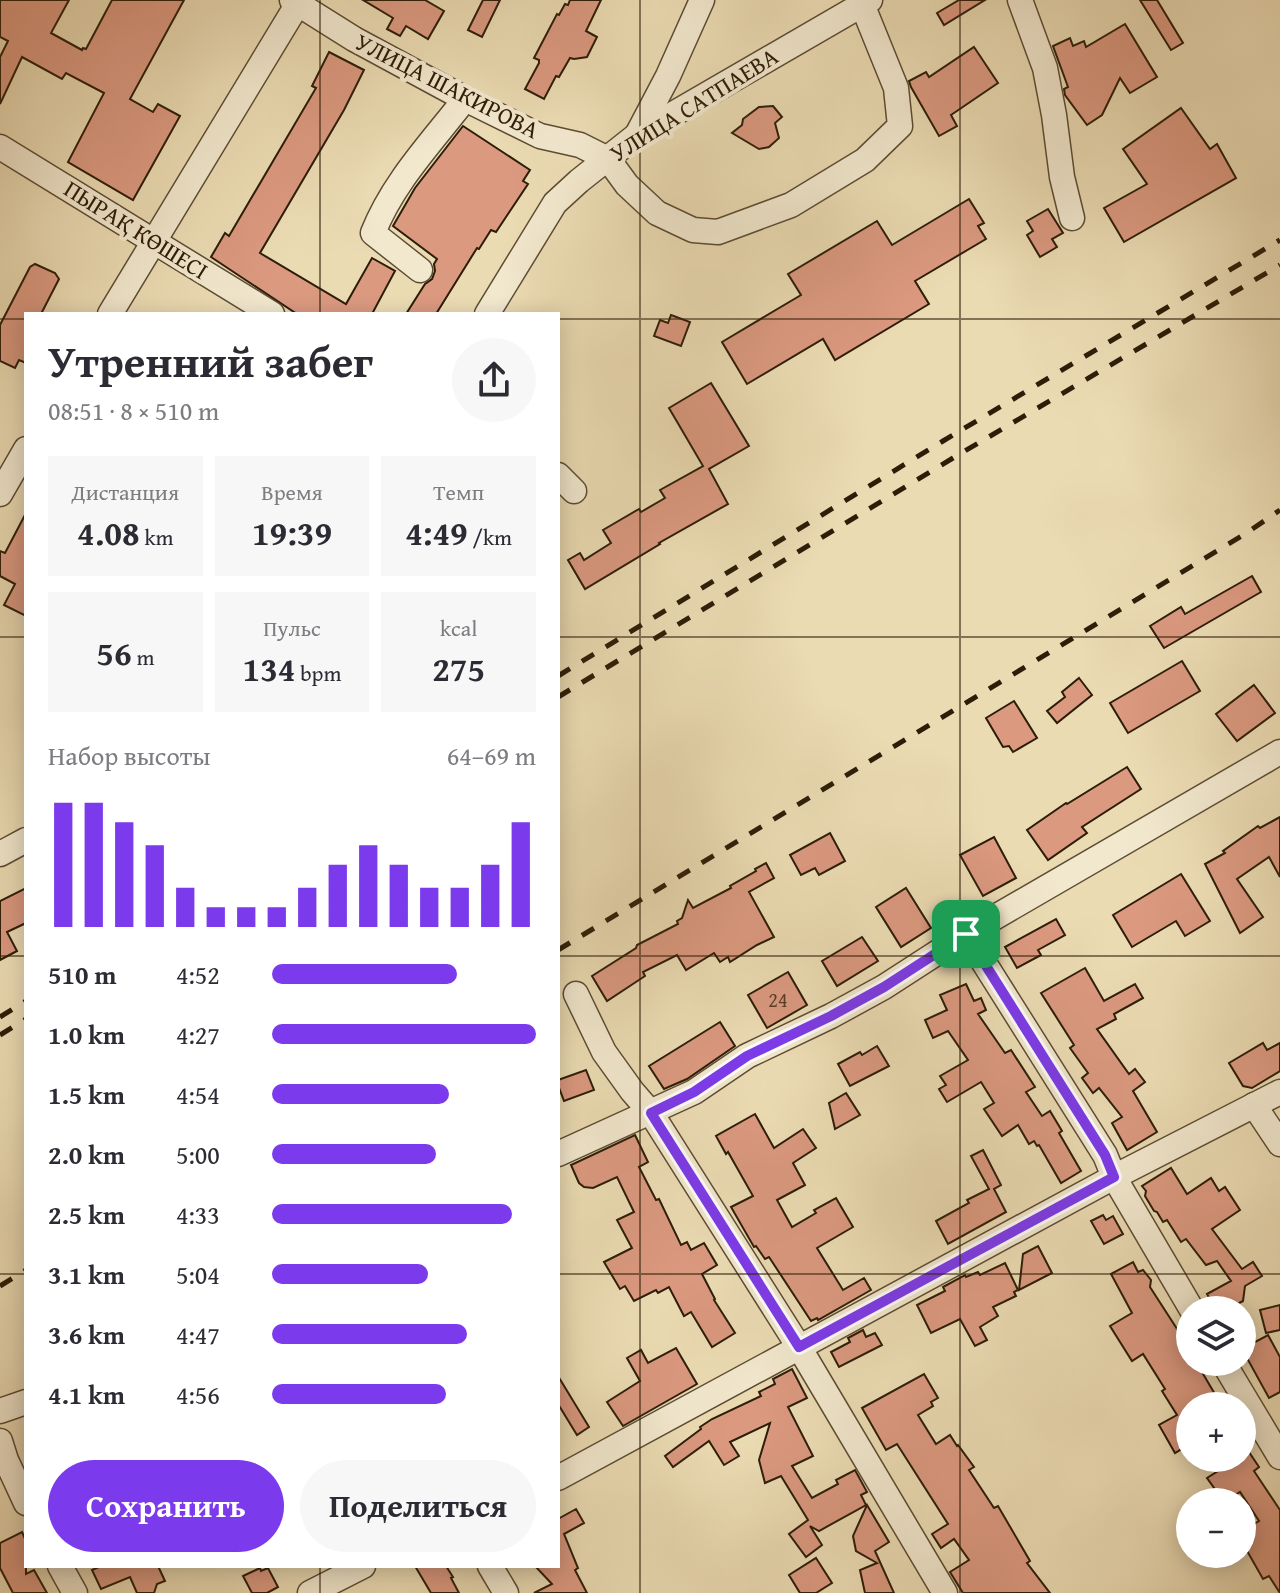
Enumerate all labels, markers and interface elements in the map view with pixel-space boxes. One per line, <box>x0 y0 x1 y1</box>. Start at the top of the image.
street label: УЛИЦА ШАКИРОВА <box>349 24 546 147</box>
street label: УЛИЦА САТПАЕВА <box>603 38 785 170</box>
street label: ПЫРАҚ КӨШЕСІ <box>57 171 215 288</box>
text: Утренний забег <box>48 329 373 393</box>
button: share <box>452 338 536 422</box>
text: 08:51 · 8 × 510 m <box>48 391 219 430</box>
text: Дистанция <box>72 476 179 508</box>
text: Время <box>261 476 323 508</box>
text: Темп <box>433 476 484 508</box>
text: 4.08 <box>77 508 140 557</box>
text: 19:39 <box>252 508 332 557</box>
text: 4:49 <box>405 508 468 557</box>
text: km <box>140 521 174 553</box>
text: /km <box>468 521 512 553</box>
text: Пульс <box>263 612 321 644</box>
text: kcal <box>440 612 477 644</box>
text: 56 <box>96 628 132 677</box>
text: m <box>132 641 154 673</box>
text: 134 <box>243 644 295 693</box>
text: 275 <box>432 644 485 693</box>
text: bpm <box>295 657 341 689</box>
text: Набор высоты <box>48 736 210 775</box>
text: 64–69 m <box>447 736 536 775</box>
pin <box>932 900 1000 968</box>
icon: arrive <box>944 912 988 956</box>
text: 510 m <box>48 955 116 994</box>
text: 4:52 <box>176 955 220 994</box>
house number: 24 <box>768 985 788 1014</box>
text: 1.0 km <box>48 1015 125 1054</box>
text: 4:27 <box>176 1015 220 1054</box>
text: 1.5 km <box>48 1075 125 1114</box>
text: 4:54 <box>176 1075 220 1114</box>
text: 2.0 km <box>48 1135 125 1174</box>
text: 5:00 <box>176 1135 220 1174</box>
text: 2.5 km <box>48 1195 125 1234</box>
text: 4:33 <box>176 1195 220 1234</box>
text: 3.1 km <box>48 1255 125 1294</box>
text: 5:04 <box>176 1255 220 1294</box>
map controls <box>1176 1296 1256 1568</box>
button: layers <box>1176 1296 1256 1376</box>
text: 3.6 km <box>48 1315 125 1354</box>
text: 4:47 <box>176 1315 220 1354</box>
text: 4.1 km <box>48 1375 125 1414</box>
text: 4:56 <box>176 1375 220 1414</box>
button: + <box>1176 1392 1256 1472</box>
button: Сохранить <box>48 1460 284 1552</box>
button: Поделиться <box>300 1460 536 1552</box>
button: − <box>1176 1488 1256 1568</box>

